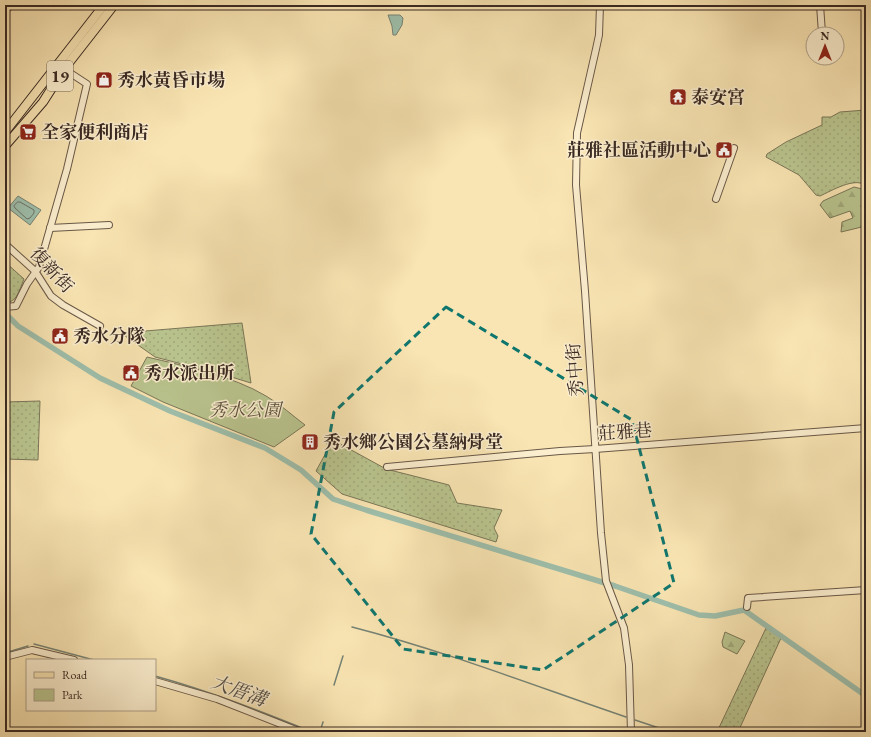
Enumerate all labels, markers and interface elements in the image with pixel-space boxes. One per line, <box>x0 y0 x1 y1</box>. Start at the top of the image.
north arrow <box>805 26 845 66</box>
text: N <box>821 29 830 43</box>
road number: 19 <box>47 61 73 91</box>
place label: 秀水黃昏市場 <box>117 68 225 91</box>
shop icon: 秀水黃昏市場 <box>94 70 114 90</box>
place label: 泰安宮 <box>691 85 745 108</box>
temple icon: 泰安宮 <box>668 87 688 107</box>
place label: 全家便利商店 <box>41 120 149 143</box>
supermarket icon: 全家便利商店 <box>18 122 38 142</box>
place label: 莊雅社區活動中心 <box>567 138 711 161</box>
public building icon: 莊雅社區活動中心 <box>714 140 734 160</box>
street label: 復新街 <box>26 242 79 297</box>
place label: 秀水分隊 <box>73 324 145 347</box>
public building icon: 秀水分隊 <box>50 326 70 346</box>
street label: 秀中街 <box>561 342 588 398</box>
place label: 秀水派出所 <box>144 361 235 384</box>
public building icon: 秀水派出所 <box>121 363 141 383</box>
park label: 秀水公園 <box>209 398 284 421</box>
street label: 莊雅巷 <box>597 418 653 445</box>
place label: 秀水鄉公園公墓納骨堂 <box>323 430 503 453</box>
building icon: 秀水鄉公園公墓納骨堂 <box>300 432 320 452</box>
legend <box>26 659 156 711</box>
text: Road <box>62 667 88 683</box>
water label: 大厝溝 <box>208 669 273 713</box>
text: Park <box>62 687 83 703</box>

